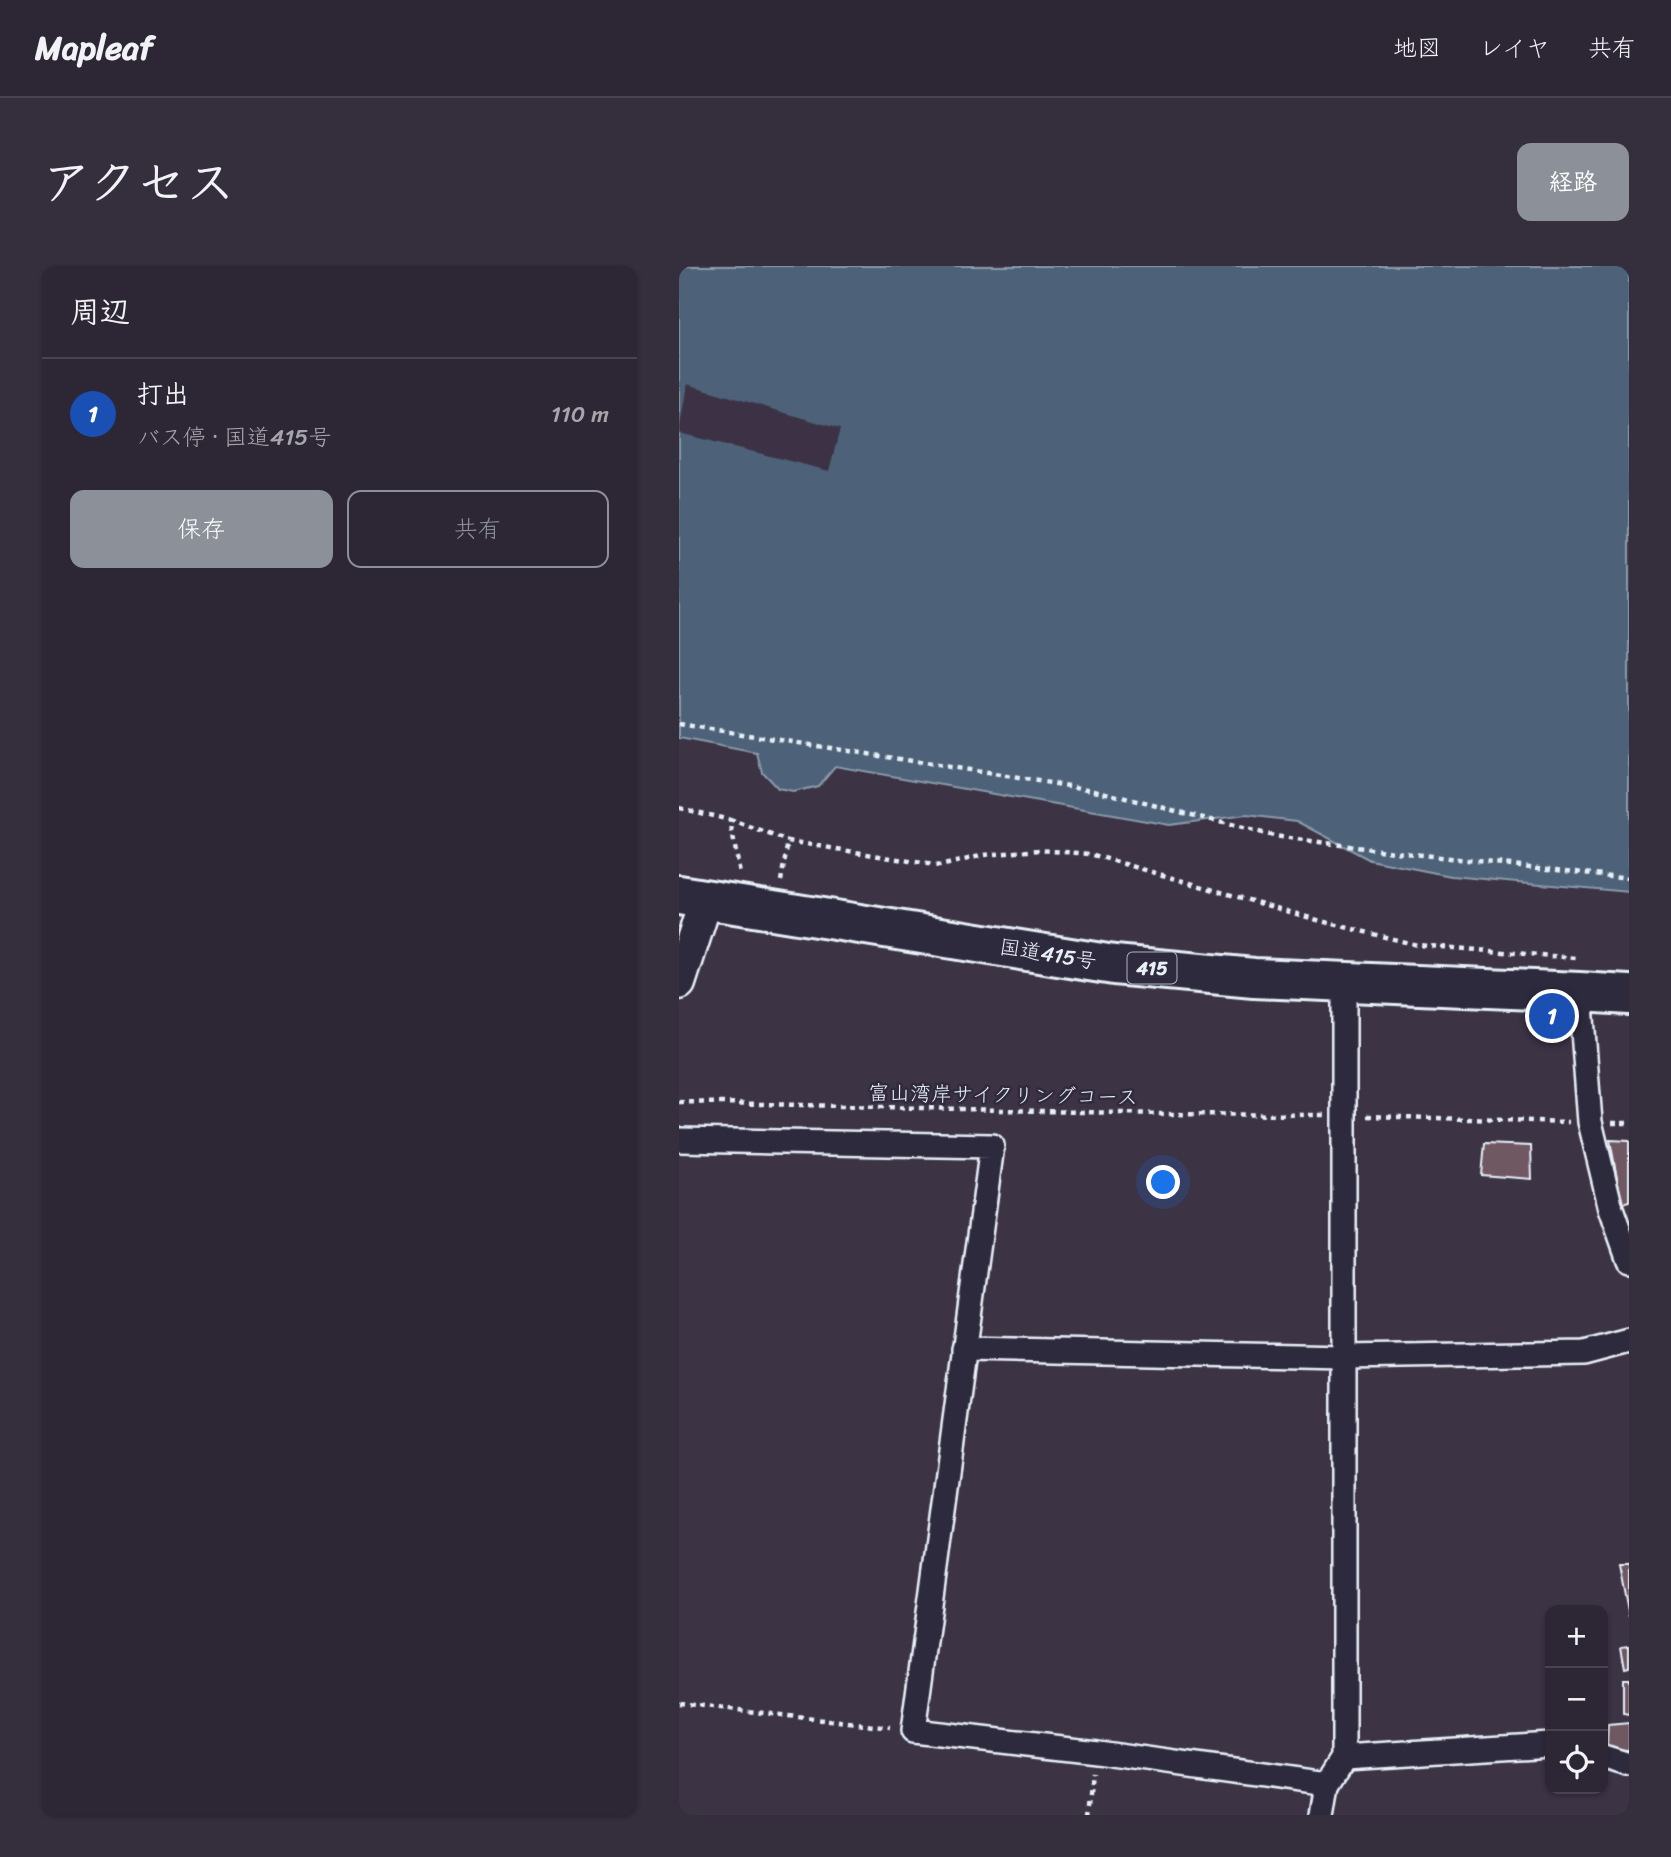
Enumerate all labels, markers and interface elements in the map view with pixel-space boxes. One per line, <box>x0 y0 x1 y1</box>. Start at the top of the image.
text: Mapleaf <box>35 19 153 77</box>
text: 地図 <box>1393 27 1441 69</box>
text: レイヤ <box>1479 27 1550 69</box>
text: 共有 <box>1588 27 1636 69</box>
text: アクセス <box>42 139 235 226</box>
button: 経路 <box>1517 143 1629 221</box>
text: 周辺 <box>70 285 130 339</box>
text: 打出 <box>137 371 189 417</box>
text: 1 <box>88 394 98 435</box>
text: 110 m <box>551 394 609 435</box>
text: バス停 · 国道415号 <box>137 417 331 458</box>
button: 保存 <box>70 490 333 568</box>
button: 共有 <box>347 490 609 568</box>
street label: 国道415号 <box>997 928 1099 980</box>
road number: 415 <box>1127 953 1177 984</box>
pin: 1 <box>1529 990 1575 1042</box>
street label: 富山湾岸サイクリングコース <box>868 1074 1138 1116</box>
your location <box>1146 1165 1180 1199</box>
map controls <box>1545 1605 1608 1794</box>
button: + <box>1545 1605 1608 1668</box>
button: − <box>1545 1668 1608 1731</box>
button: locate <box>1545 1731 1608 1794</box>

